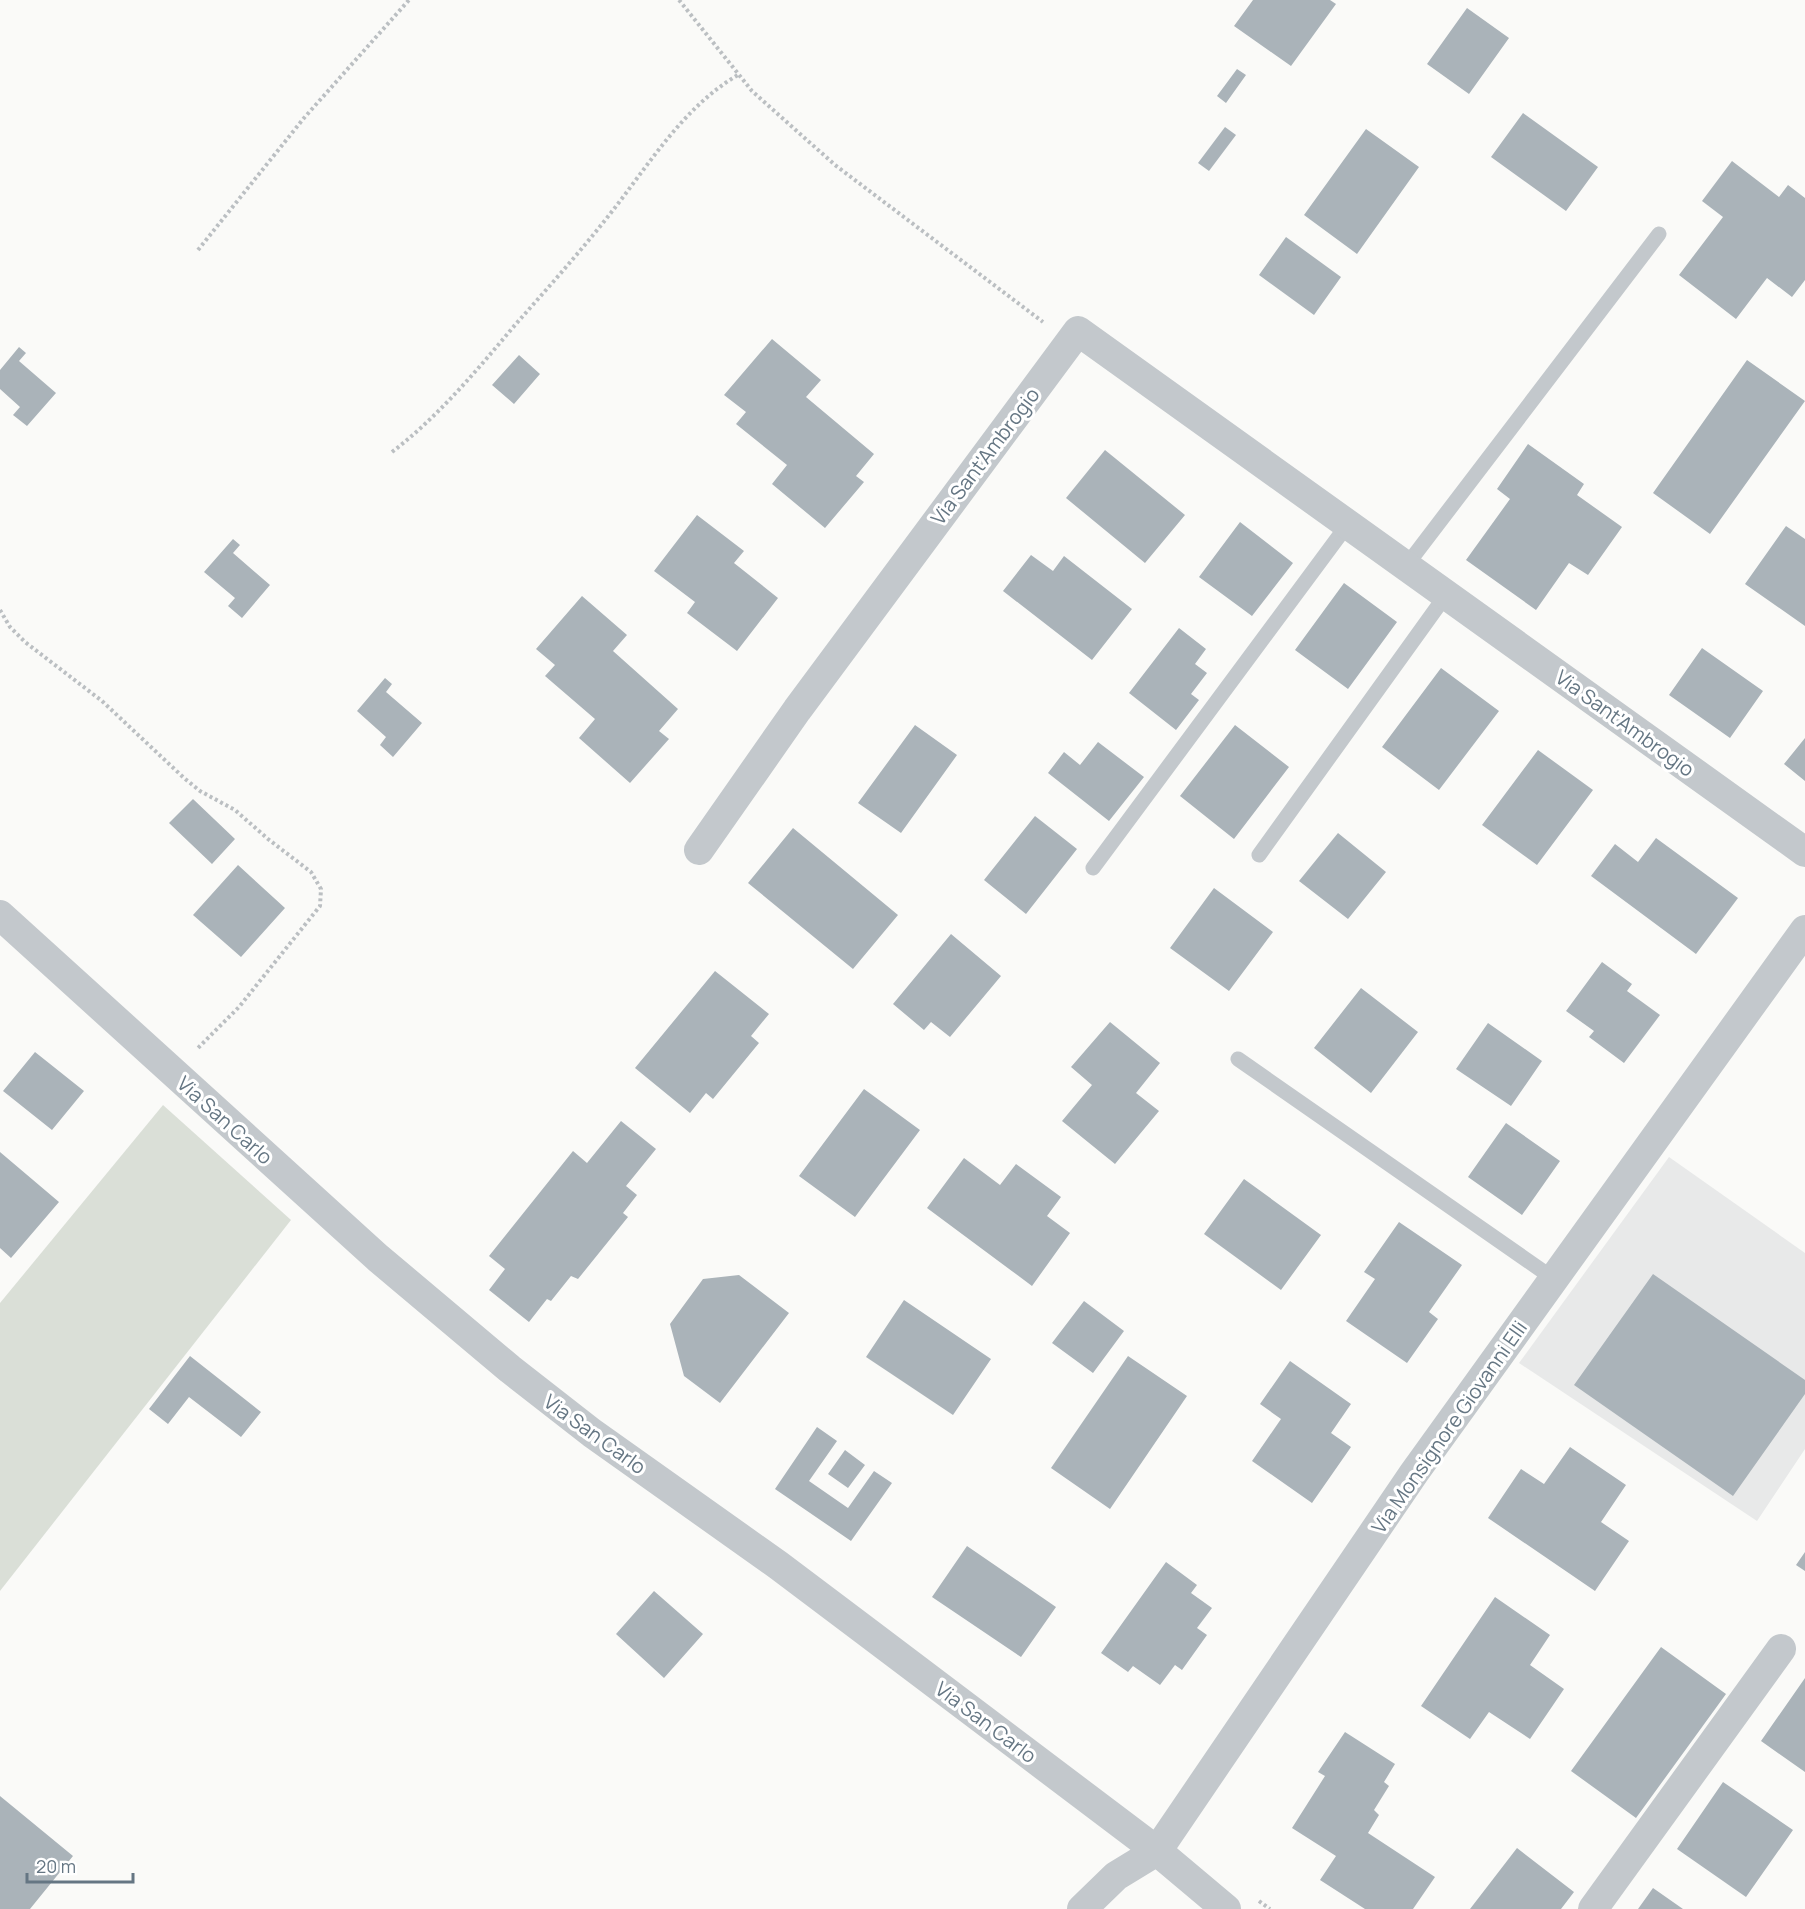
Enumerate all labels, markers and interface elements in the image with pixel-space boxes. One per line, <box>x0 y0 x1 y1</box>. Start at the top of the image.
street label: Via Sant'Ambrogio <box>924 382 1046 530</box>
street label: Via Sant'Ambrogio <box>1550 663 1700 783</box>
street label: Via San Carlo <box>171 1070 279 1170</box>
street label: Via Monsignore Giovanni Elli <box>1365 1315 1533 1539</box>
street label: Via San Carlo <box>539 1388 652 1480</box>
street label: Via San Carlo <box>930 1675 1042 1769</box>
scale bar <box>27 1846 134 1884</box>
text: 20 m <box>36 1854 76 1878</box>

